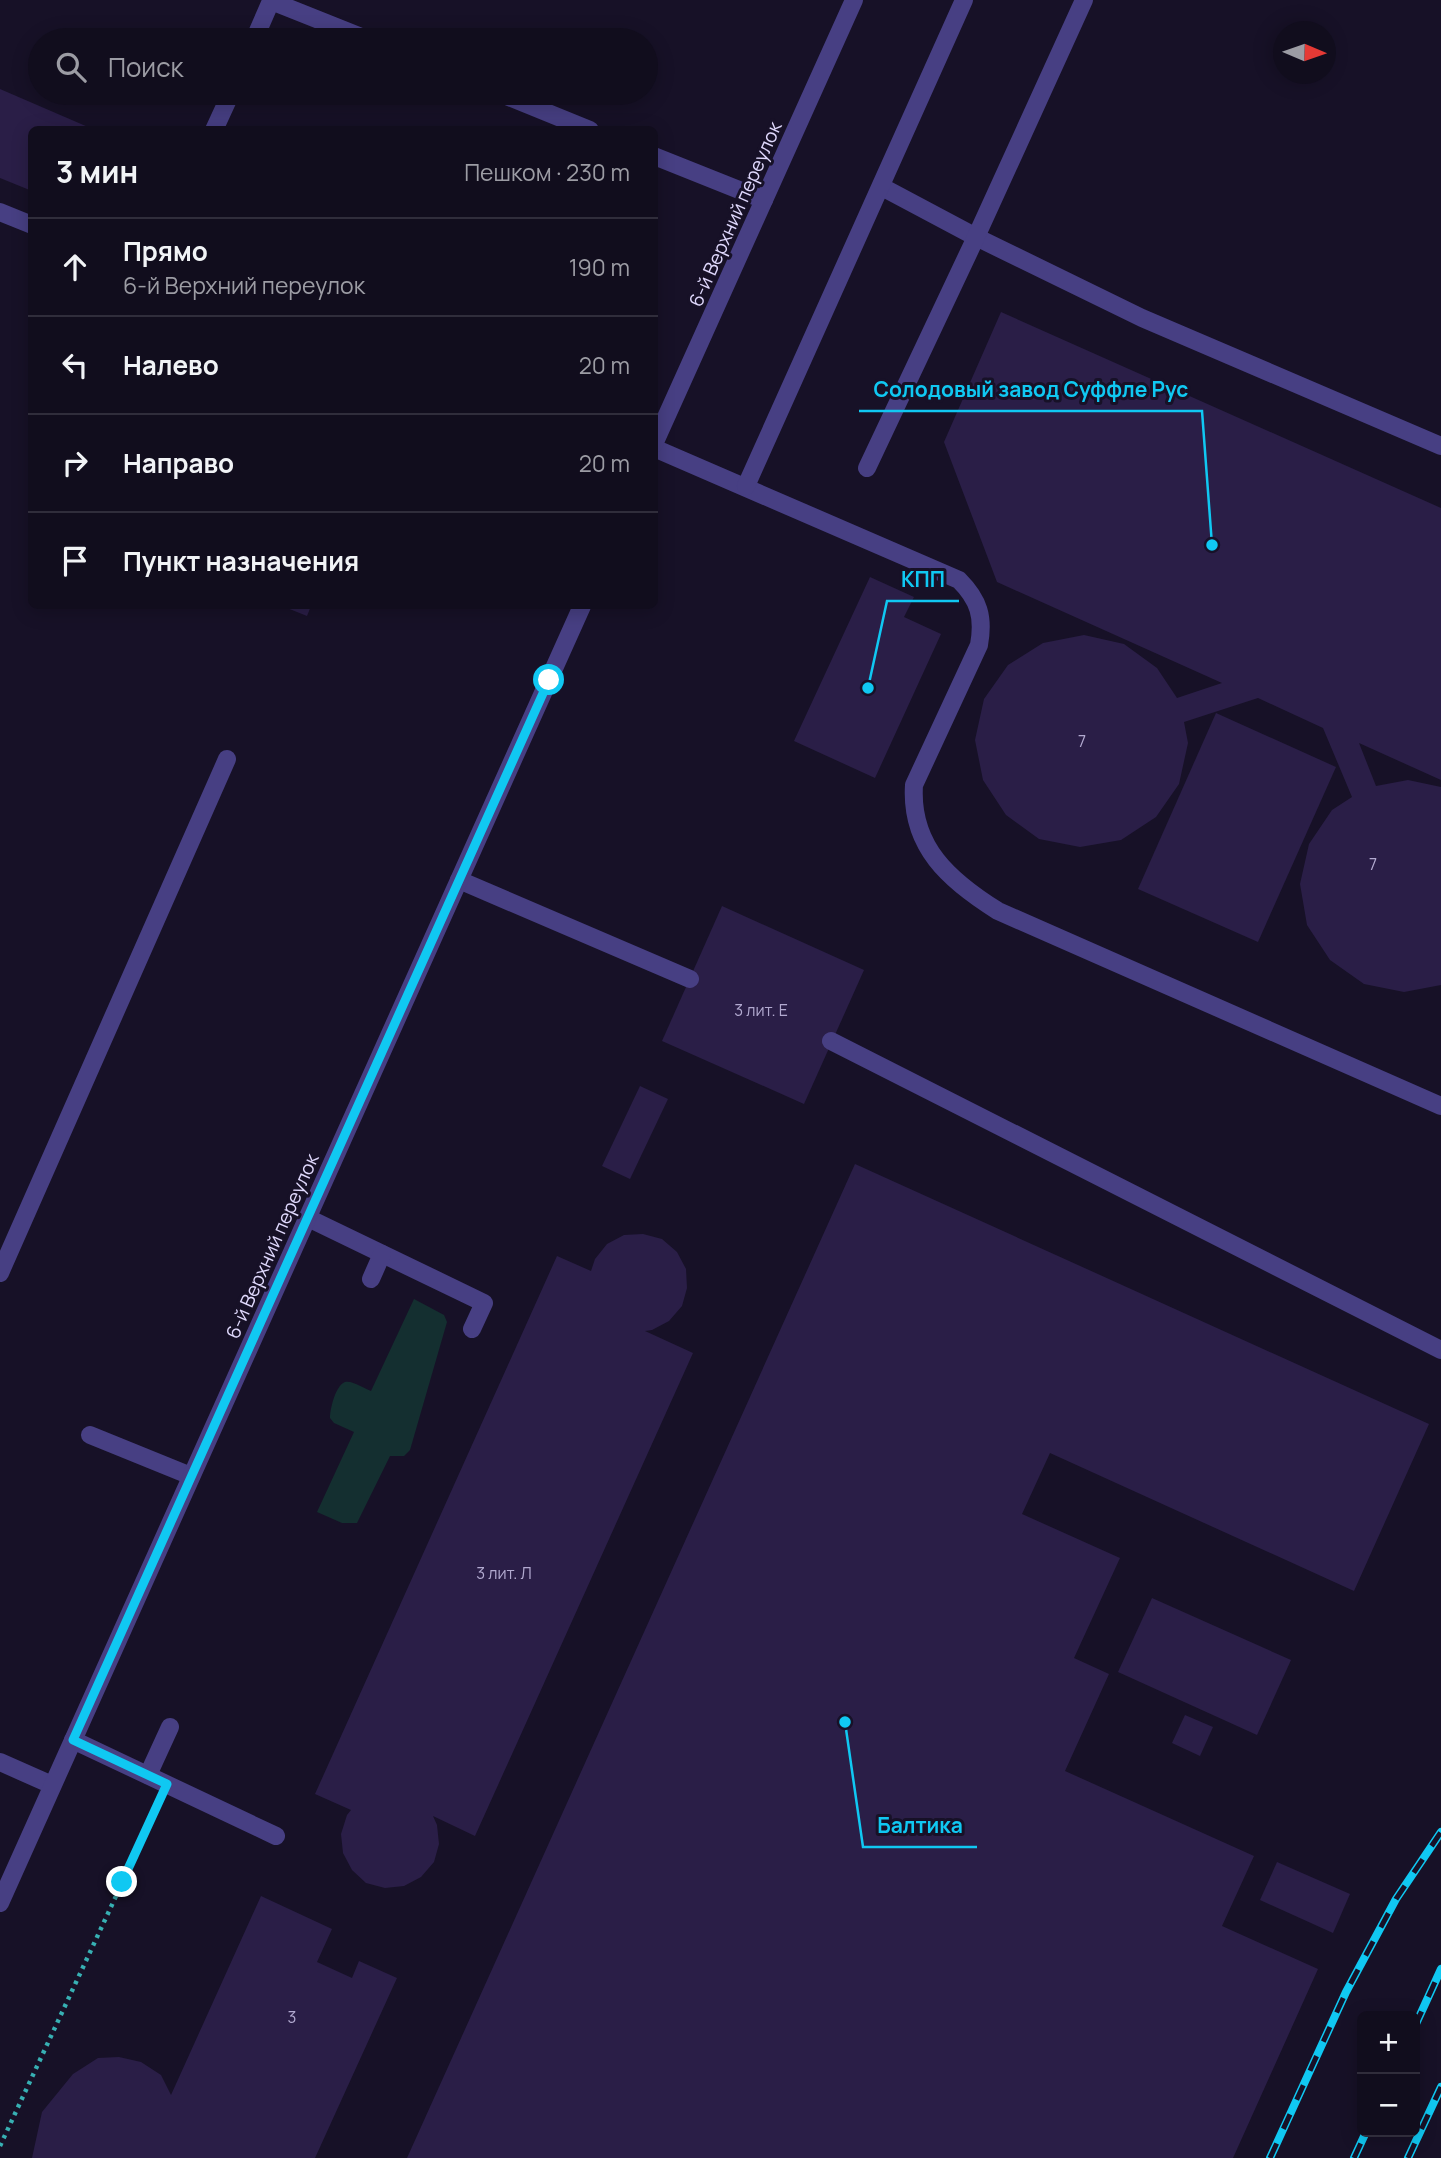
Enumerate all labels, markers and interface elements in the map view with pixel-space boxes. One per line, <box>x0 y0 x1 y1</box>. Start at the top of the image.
north arrow <box>1273 21 1336 84</box>
search box <box>28 28 658 105</box>
icon: search <box>52 48 90 86</box>
text: Поиск <box>108 49 183 85</box>
street label: 6-й Верхний переулок <box>682 117 788 311</box>
text: 3 мин <box>56 151 138 192</box>
text: Пешком · 230 m <box>464 156 630 188</box>
text: Прямо <box>123 233 208 269</box>
icon: ahead <box>56 248 94 286</box>
text: 190 m <box>569 251 630 283</box>
text: 6-й Верхний переулок <box>123 269 365 301</box>
icon: left <box>56 346 94 384</box>
text: Налево <box>123 347 219 383</box>
text: 20 m <box>579 349 630 381</box>
callout: Солодовый завод Суффле Рус <box>859 369 1202 411</box>
text: Солодовый завод Суффле Рус <box>874 375 1188 403</box>
icon: right <box>56 444 94 482</box>
text: Направо <box>123 445 234 481</box>
text: 20 m <box>579 447 630 479</box>
icon: arrive <box>56 542 94 580</box>
text: Пункт назначения <box>123 543 359 579</box>
callout: КПП <box>887 559 959 601</box>
text: КПП <box>901 565 945 593</box>
route start <box>533 664 564 695</box>
house number: 7 <box>1078 730 1086 752</box>
house number: 7 <box>1369 853 1377 875</box>
house number: 3 лит. Е <box>734 999 788 1021</box>
street label: 6-й Верхний переулок <box>219 1149 325 1343</box>
house number: 3 лит. Л <box>476 1562 532 1584</box>
callout: Балтика <box>863 1805 977 1847</box>
text: Балтика <box>877 1811 963 1839</box>
route end <box>106 1866 137 1897</box>
house number: 3 <box>288 2006 296 2028</box>
map controls <box>1357 2011 1420 2137</box>
button: + <box>1357 2011 1420 2074</box>
button: − <box>1357 2074 1420 2137</box>

